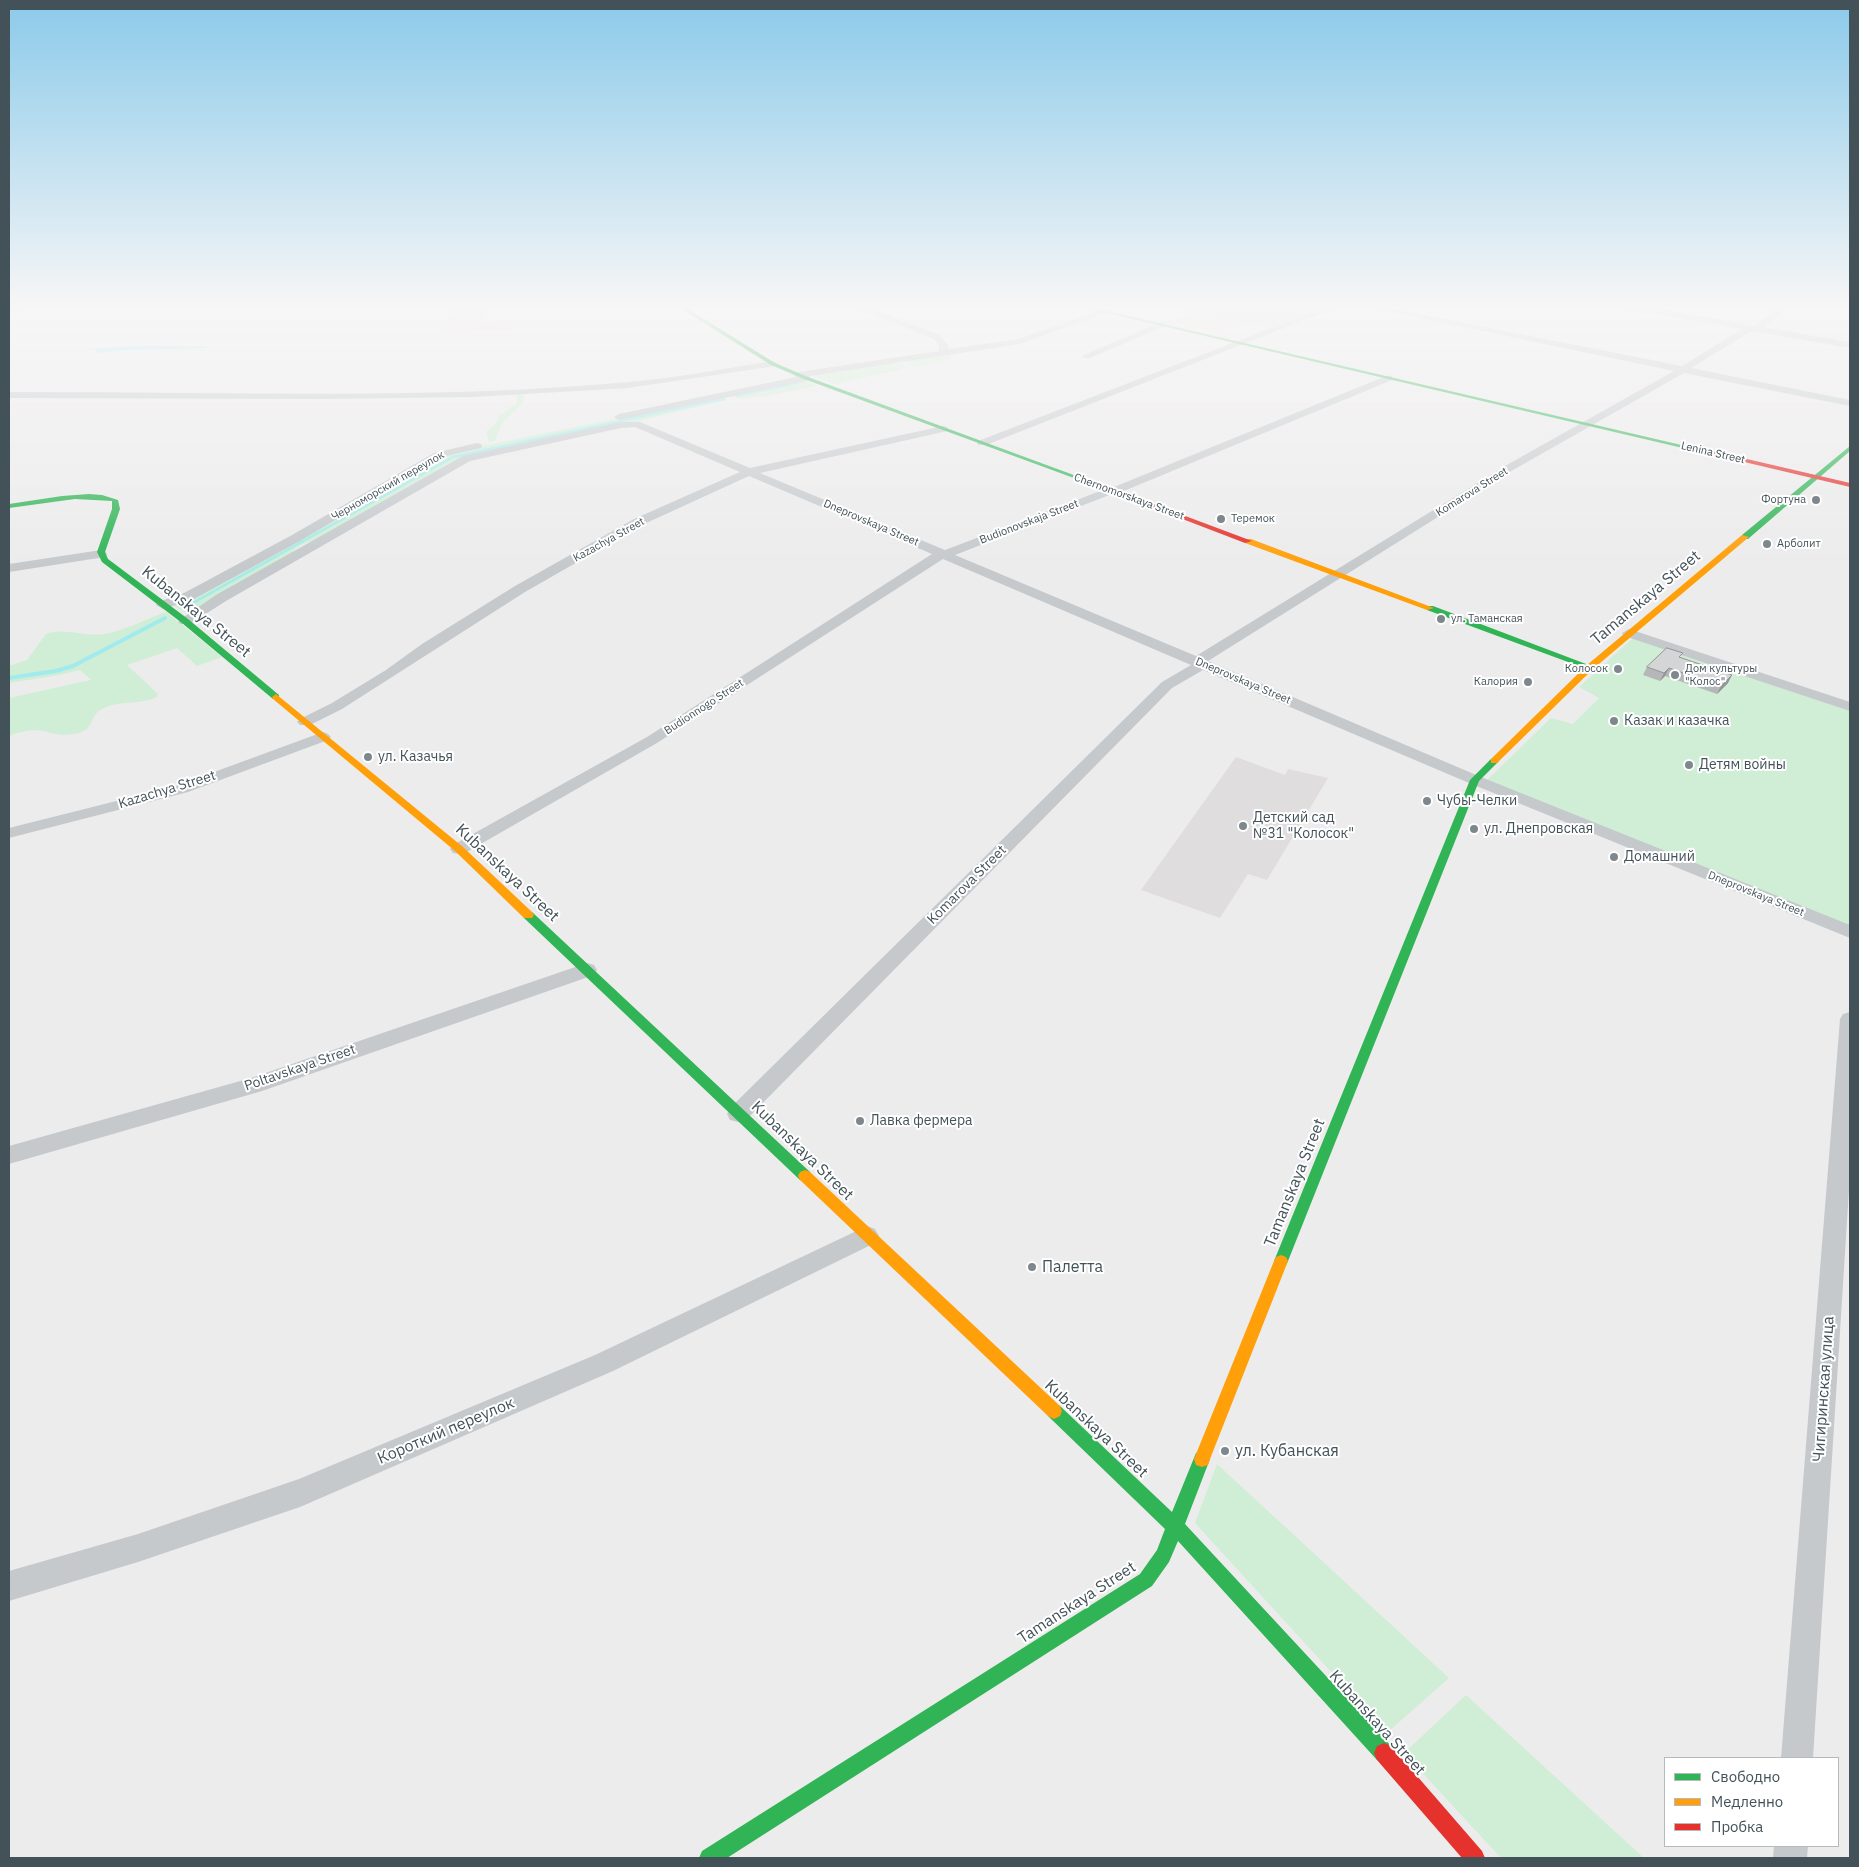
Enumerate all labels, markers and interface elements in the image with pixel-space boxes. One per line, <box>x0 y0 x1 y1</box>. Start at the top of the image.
street label: Lenina Street <box>1680 439 1746 467</box>
street label: Черноморский переулок <box>329 448 447 524</box>
street label: Komarova Street <box>1434 465 1510 519</box>
street label: Chernomorskaya Street <box>1072 471 1186 523</box>
place label: Фортуна <box>1761 493 1806 507</box>
marker: Фортуна <box>1810 494 1822 506</box>
street label: Dneprovskaya Street <box>821 497 921 549</box>
street label: Budionovskaja Street <box>978 497 1080 547</box>
place label: Теремок <box>1231 512 1275 526</box>
marker: Теремок <box>1215 513 1227 525</box>
street label: Kazachya Street <box>571 515 647 565</box>
place label: Арболит <box>1777 537 1821 551</box>
marker: Арболит <box>1761 538 1773 550</box>
street label: Tamanskaya Street <box>1587 547 1705 649</box>
street label: Kubanskaya Street <box>138 562 254 662</box>
place label: ул. Таманская <box>1451 612 1523 626</box>
marker: ул. Таманская <box>1435 613 1447 625</box>
street label: Dneprovskaya Street <box>1193 655 1293 707</box>
place label: Колосок <box>1565 662 1608 676</box>
place label: Дом культуры "Колос" <box>1685 662 1757 688</box>
marker: Колосок <box>1612 663 1624 675</box>
marker: Дом культуры "Колос" <box>1669 669 1681 681</box>
place label: Калория <box>1474 675 1518 689</box>
street label: Budionnogo Street <box>662 676 746 738</box>
marker: Калория <box>1522 676 1534 688</box>
place label: Казак и казачка <box>1624 713 1730 729</box>
marker: Казак и казачка <box>1608 715 1620 727</box>
place label: ул. Казачья <box>378 749 453 765</box>
marker: ул. Казачья <box>362 751 374 763</box>
place label: Детям войны <box>1699 757 1786 773</box>
marker: Детям войны <box>1683 759 1695 771</box>
street label: Kazachya Street <box>116 767 218 813</box>
place label: Чубы-Челки <box>1437 793 1517 809</box>
marker: Чубы-Челки <box>1421 795 1433 807</box>
place label: Детский сад №31 "Колосок" <box>1253 810 1354 842</box>
street label: Kubanskaya Street <box>451 820 563 926</box>
marker: Детский сад №31 "Колосок" <box>1237 820 1249 832</box>
place label: ул. Днепровская <box>1484 821 1593 837</box>
marker: ул. Днепровская <box>1468 823 1480 835</box>
street label: Komarova Street <box>924 842 1010 928</box>
place label: Домашний <box>1624 849 1695 865</box>
marker: Домашний <box>1608 851 1620 863</box>
street label: Dneprovskaya Street <box>1706 869 1806 919</box>
street label: Poltavskaya Street <box>242 1041 358 1095</box>
street label: Kubanskaya Street <box>747 1097 857 1205</box>
place label: Лавка фермера <box>870 1113 973 1129</box>
marker: Лавка фермера <box>854 1115 866 1127</box>
street label: Tamanskaya Street <box>1260 1116 1330 1250</box>
place label: Палетта <box>1042 1257 1103 1277</box>
marker: Палетта <box>1026 1261 1038 1273</box>
street label: Чигиринская улица <box>1809 1315 1839 1463</box>
street label: Kubanskaya Street <box>1040 1376 1152 1482</box>
street label: Короткий переулок <box>375 1394 517 1468</box>
place label: ул. Кубанская <box>1235 1441 1339 1461</box>
marker: ул. Кубанская <box>1219 1445 1231 1457</box>
street label: Tamanskaya Street <box>1014 1558 1140 1648</box>
street label: Kubanskaya Street <box>1325 1667 1429 1779</box>
legend <box>1664 1757 1839 1847</box>
text: Свободно <box>1711 1767 1780 1786</box>
text: Медленно <box>1711 1792 1783 1811</box>
text: Пробка <box>1711 1817 1763 1836</box>

